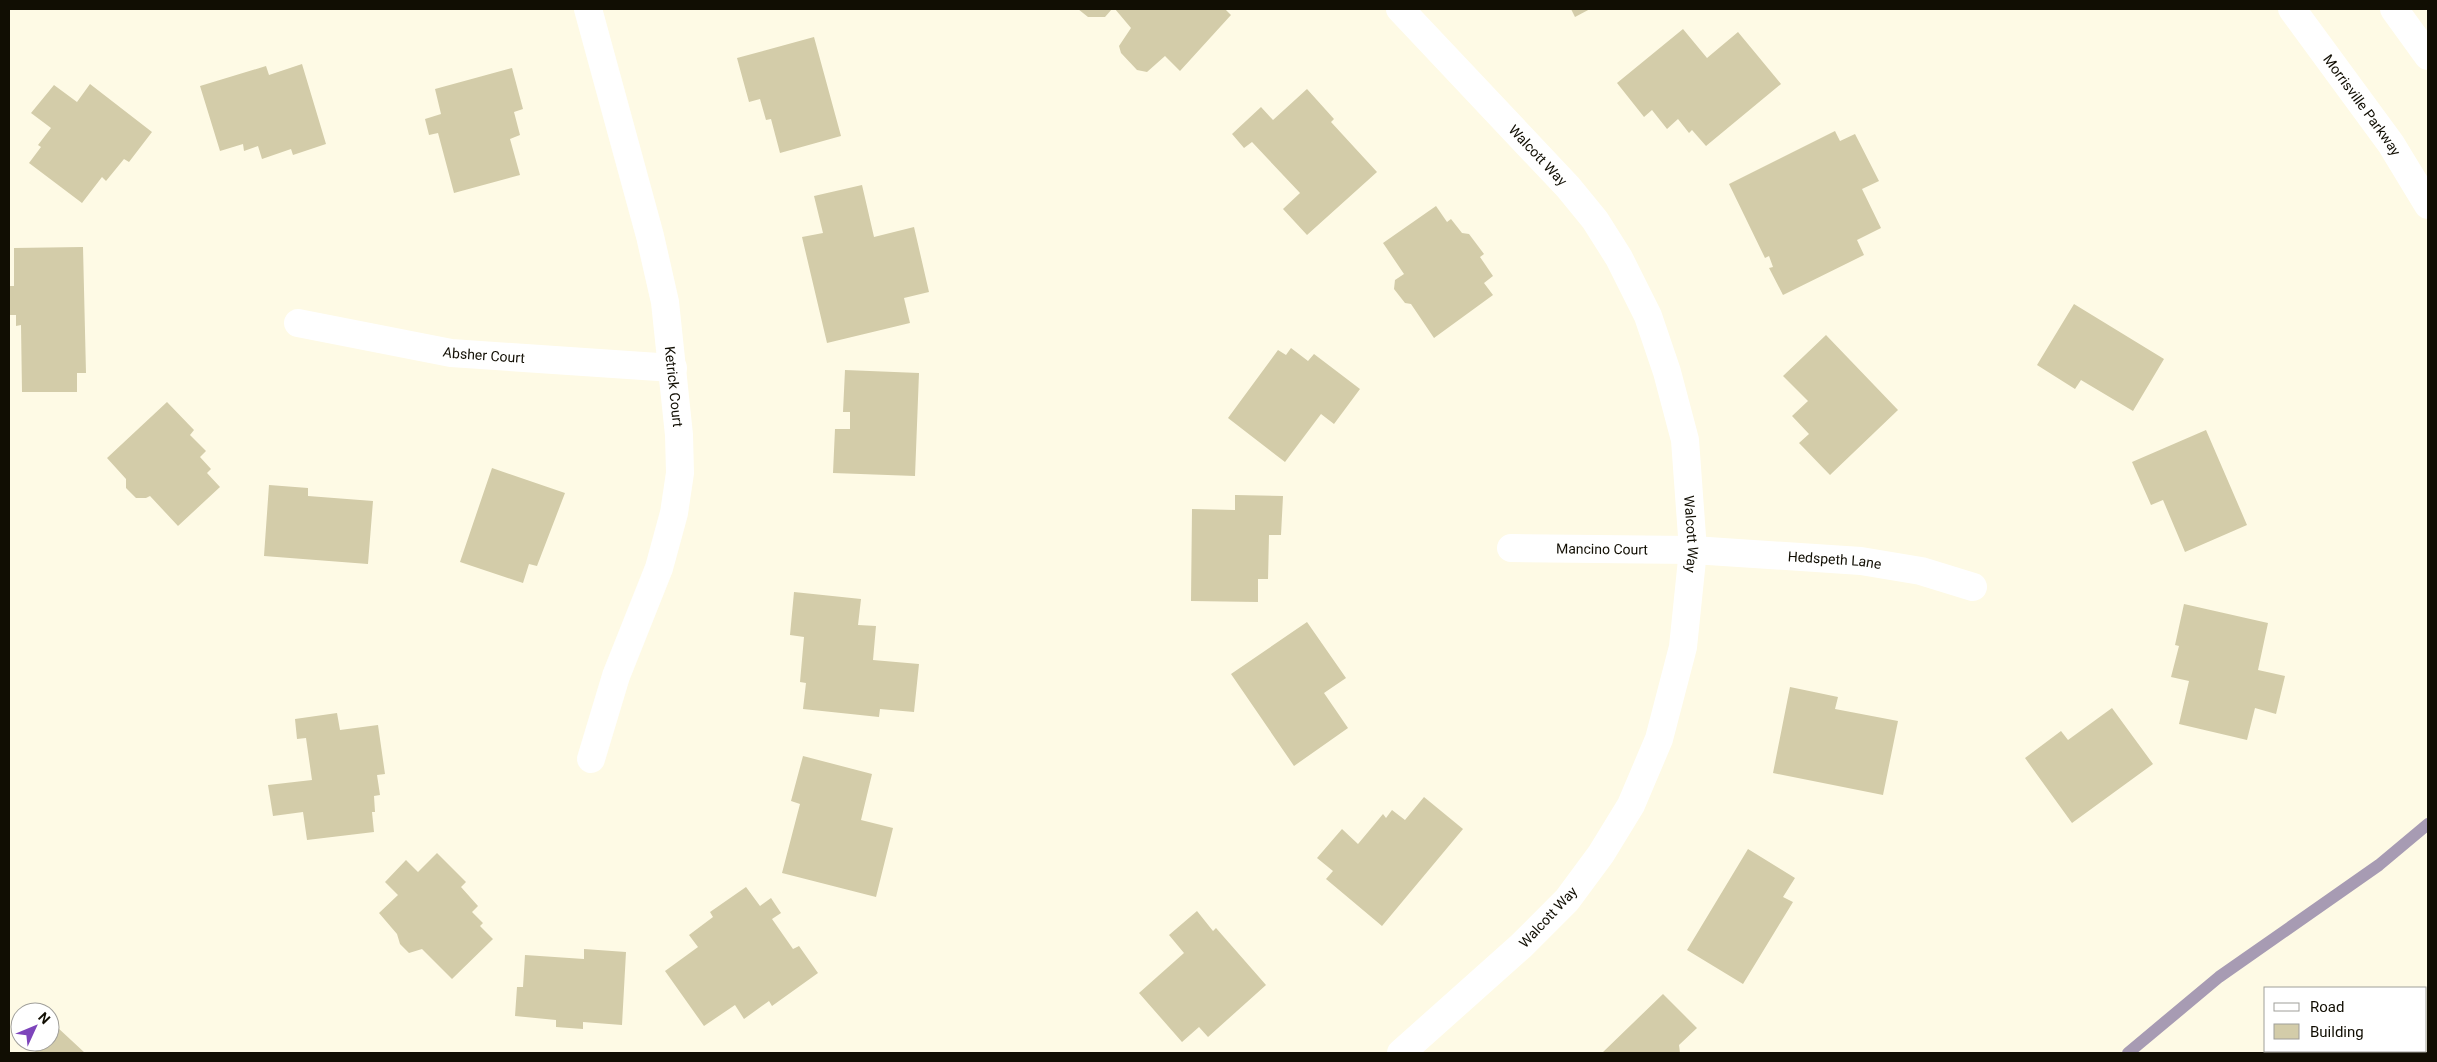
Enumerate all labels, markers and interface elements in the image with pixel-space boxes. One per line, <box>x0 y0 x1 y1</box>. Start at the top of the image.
street label: Morrisville Parkway <box>2320 51 2404 159</box>
street label: Walcott Way <box>1506 121 1571 189</box>
street label: Absher Court <box>442 344 526 366</box>
street label: Ketrick Court <box>662 345 686 428</box>
street label: Walcott Way <box>1681 495 1701 574</box>
street label: Mancino Court <box>1556 540 1649 558</box>
street label: Hedspeth Lane <box>1787 548 1883 572</box>
street label: Walcott Way <box>1516 883 1581 951</box>
legend <box>2264 987 2427 1052</box>
text: Road <box>2310 998 2344 1016</box>
north arrow <box>10 1002 60 1052</box>
text: N <box>35 1009 54 1027</box>
text: Building <box>2310 1023 2364 1041</box>

